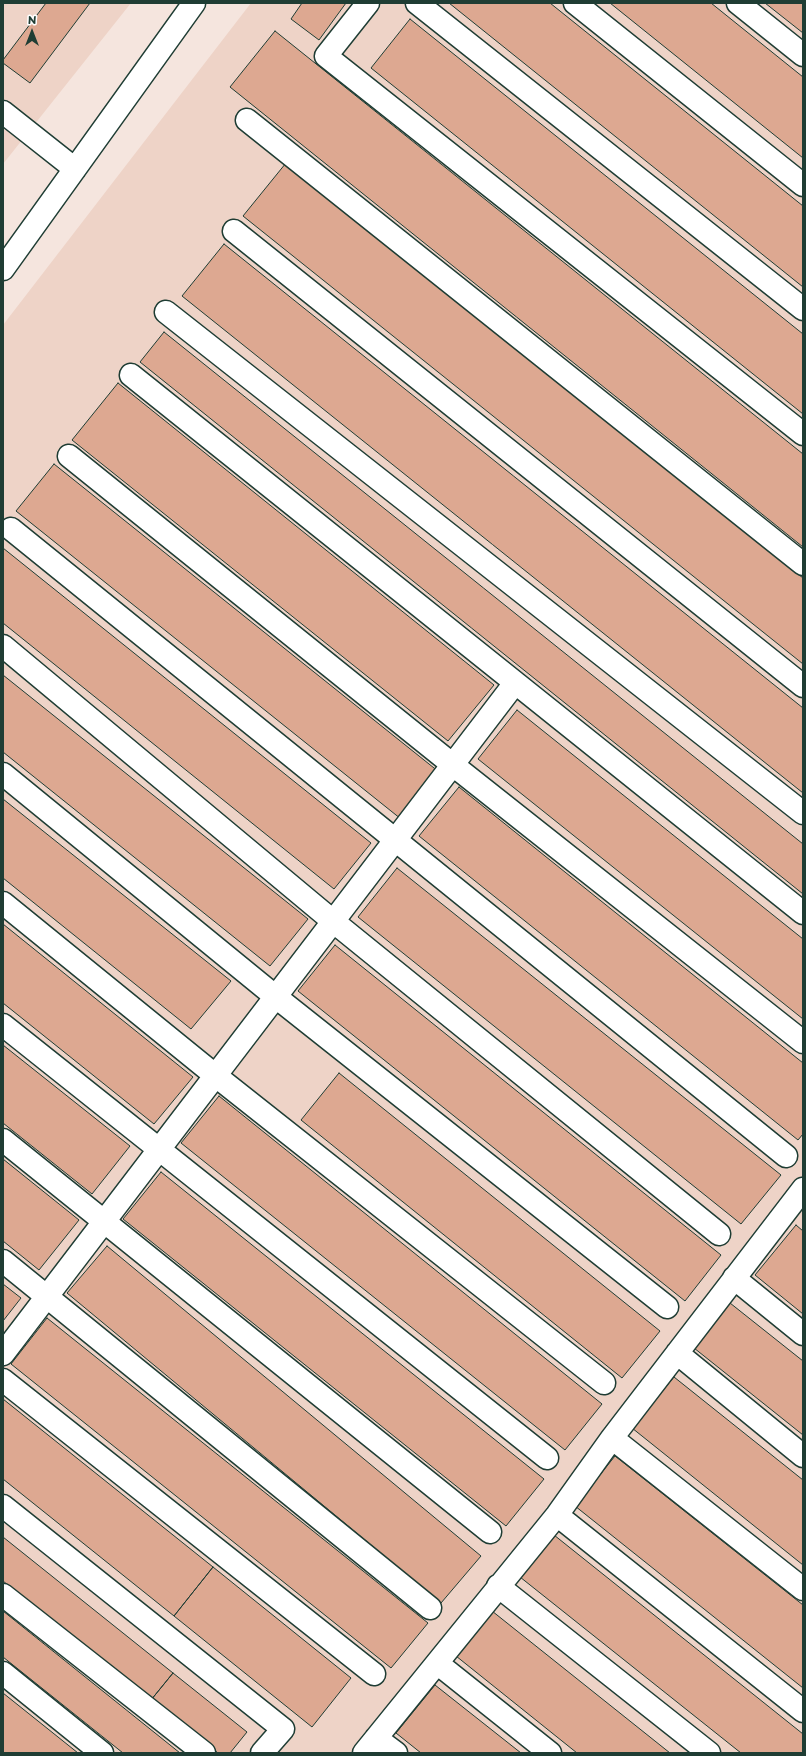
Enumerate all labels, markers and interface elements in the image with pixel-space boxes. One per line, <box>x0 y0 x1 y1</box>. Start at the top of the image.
text: N <box>28 11 36 28</box>
north arrow <box>12 12 52 52</box>

